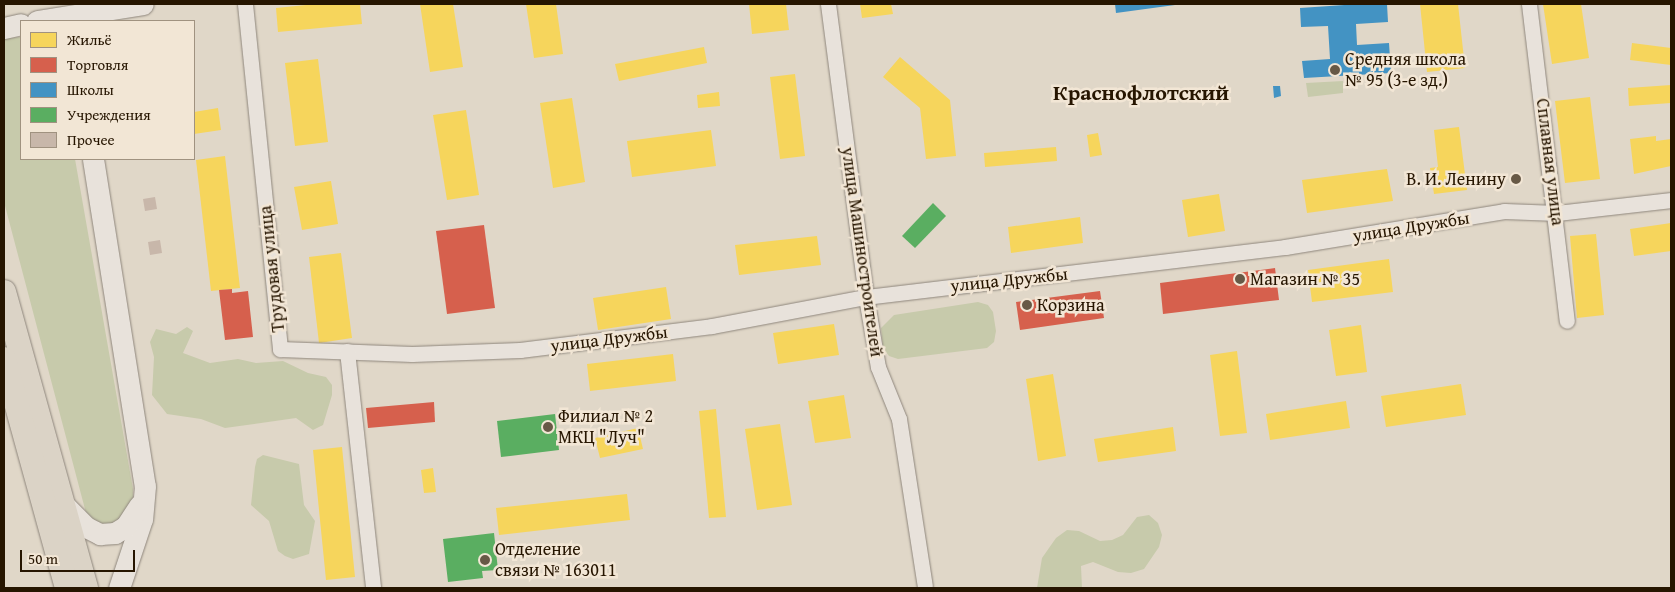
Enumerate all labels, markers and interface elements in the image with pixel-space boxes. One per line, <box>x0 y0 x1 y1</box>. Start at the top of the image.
legend <box>20 20 195 160</box>
text: Жильё <box>67 29 112 50</box>
place label: Средняя школа № 95 (3-е зд.) <box>1345 49 1466 92</box>
text: Торговля <box>67 54 128 75</box>
marker: Средняя школа № 95 (3-е зд.) <box>1329 64 1341 76</box>
text: Школы <box>67 79 114 100</box>
district label: Краснофлотский <box>1053 80 1229 106</box>
street label: Сплавная улица <box>1531 97 1569 227</box>
text: Учреждения <box>67 104 151 125</box>
text: Прочее <box>67 129 115 150</box>
street label: улица Машиностроителей <box>837 146 887 358</box>
place label: В. И. Ленину <box>1406 168 1506 190</box>
marker: В. И. Ленину <box>1510 173 1522 185</box>
street label: Трудовая улица <box>255 205 289 333</box>
street label: улица Дружбы <box>1351 207 1471 247</box>
street label: улица Дружбы <box>949 263 1069 297</box>
place label: Магазин № 35 <box>1250 268 1360 290</box>
marker: Магазин № 35 <box>1234 273 1246 285</box>
place label: Корзина <box>1037 294 1104 316</box>
marker: Корзина <box>1021 299 1033 311</box>
street label: улица Дружбы <box>549 321 669 357</box>
place label: Филиал № 2 МКЦ "Луч" <box>558 406 653 448</box>
marker: Филиал № 2 МКЦ "Луч" <box>542 421 554 433</box>
place label: Отделение связи № 163011 <box>495 539 616 582</box>
scale bar <box>22 540 138 572</box>
text: 50 m <box>28 548 58 569</box>
marker: Отделение связи № 163011 <box>479 554 491 566</box>

